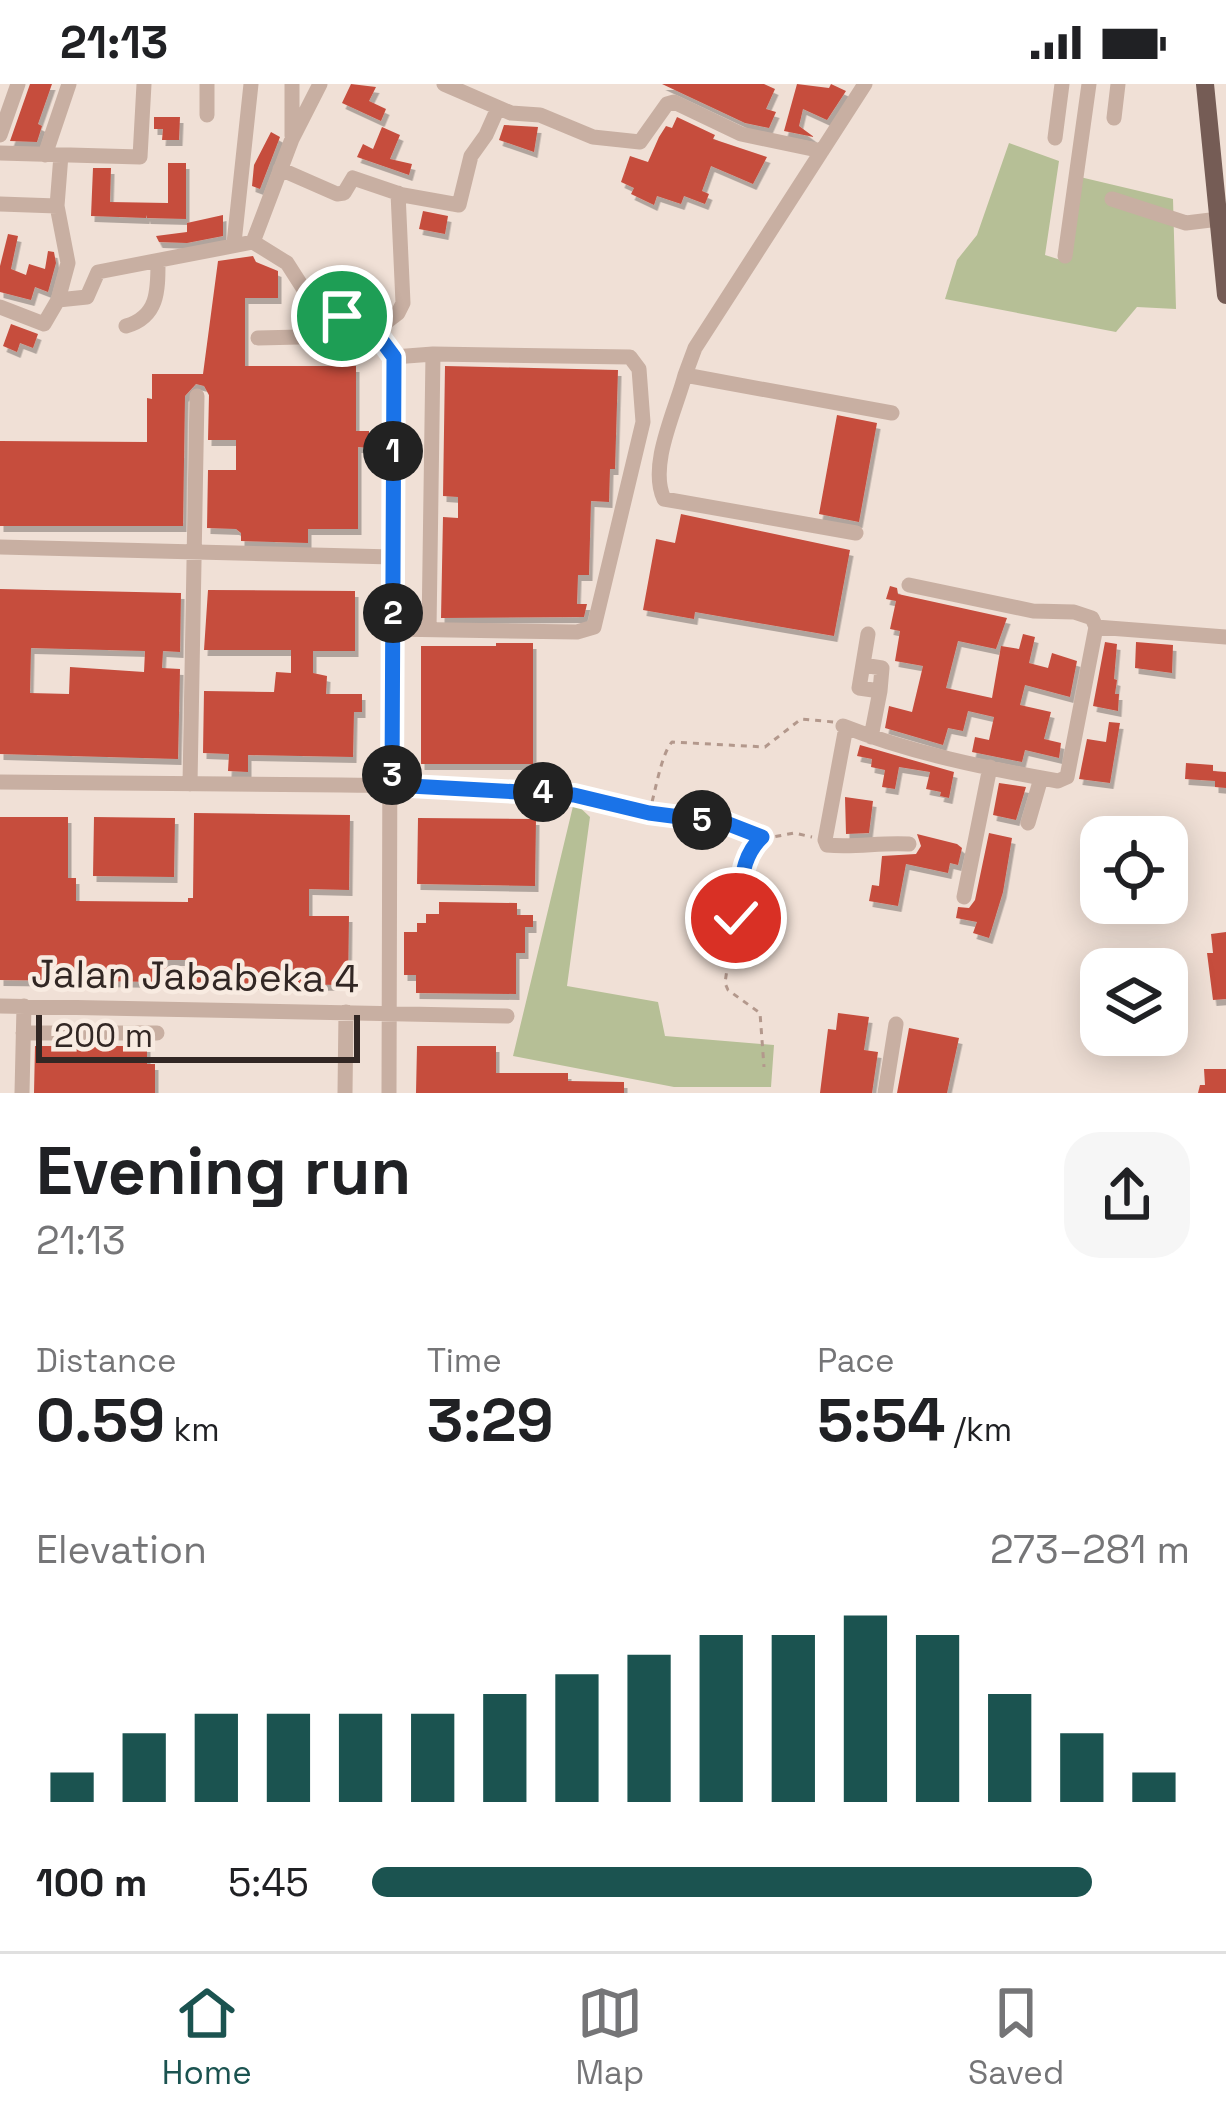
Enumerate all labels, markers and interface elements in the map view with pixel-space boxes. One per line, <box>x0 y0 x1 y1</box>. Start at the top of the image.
text: 21:13 <box>60 14 168 71</box>
pin <box>291 265 393 367</box>
icon: arrive <box>309 283 375 349</box>
pin: 1 <box>363 421 423 481</box>
text: 1 <box>386 430 400 472</box>
pin: 2 <box>363 583 423 643</box>
text: 2 <box>383 592 403 634</box>
pin: 3 <box>362 745 422 805</box>
text: 3 <box>382 754 402 796</box>
pin: 4 <box>513 762 573 822</box>
text: 4 <box>533 771 554 813</box>
pin: 5 <box>672 790 732 850</box>
text: 5 <box>692 799 712 841</box>
map controls <box>1080 816 1188 1056</box>
button: locate <box>1080 816 1188 924</box>
pin <box>685 867 787 969</box>
icon: check <box>703 885 769 951</box>
button: layers <box>1080 948 1188 1056</box>
street label: Jalan Jababeka 4 <box>30 949 360 1003</box>
scale bar <box>36 1009 360 1062</box>
text: 200 m <box>54 1015 153 1057</box>
text: Evening run <box>36 1129 411 1213</box>
button: share <box>1064 1132 1190 1258</box>
text: 21:13 <box>36 1216 126 1265</box>
text: Distance <box>36 1340 177 1382</box>
text: Time <box>427 1340 502 1382</box>
text: Pace <box>817 1340 895 1382</box>
text: 0.59 <box>36 1382 165 1459</box>
text: 3:29 <box>427 1382 554 1459</box>
text: 5:54 <box>817 1382 945 1459</box>
text: km <box>165 1409 220 1451</box>
text: /km <box>945 1409 1012 1451</box>
text: Elevation <box>36 1525 207 1574</box>
text: 273–281 m <box>990 1525 1190 1574</box>
text: 100 m <box>36 1858 147 1907</box>
text: 5:45 <box>228 1858 309 1907</box>
tab: Home <box>162 1980 252 2094</box>
tab: Map <box>575 1980 644 2094</box>
tab: Saved <box>968 1980 1064 2094</box>

